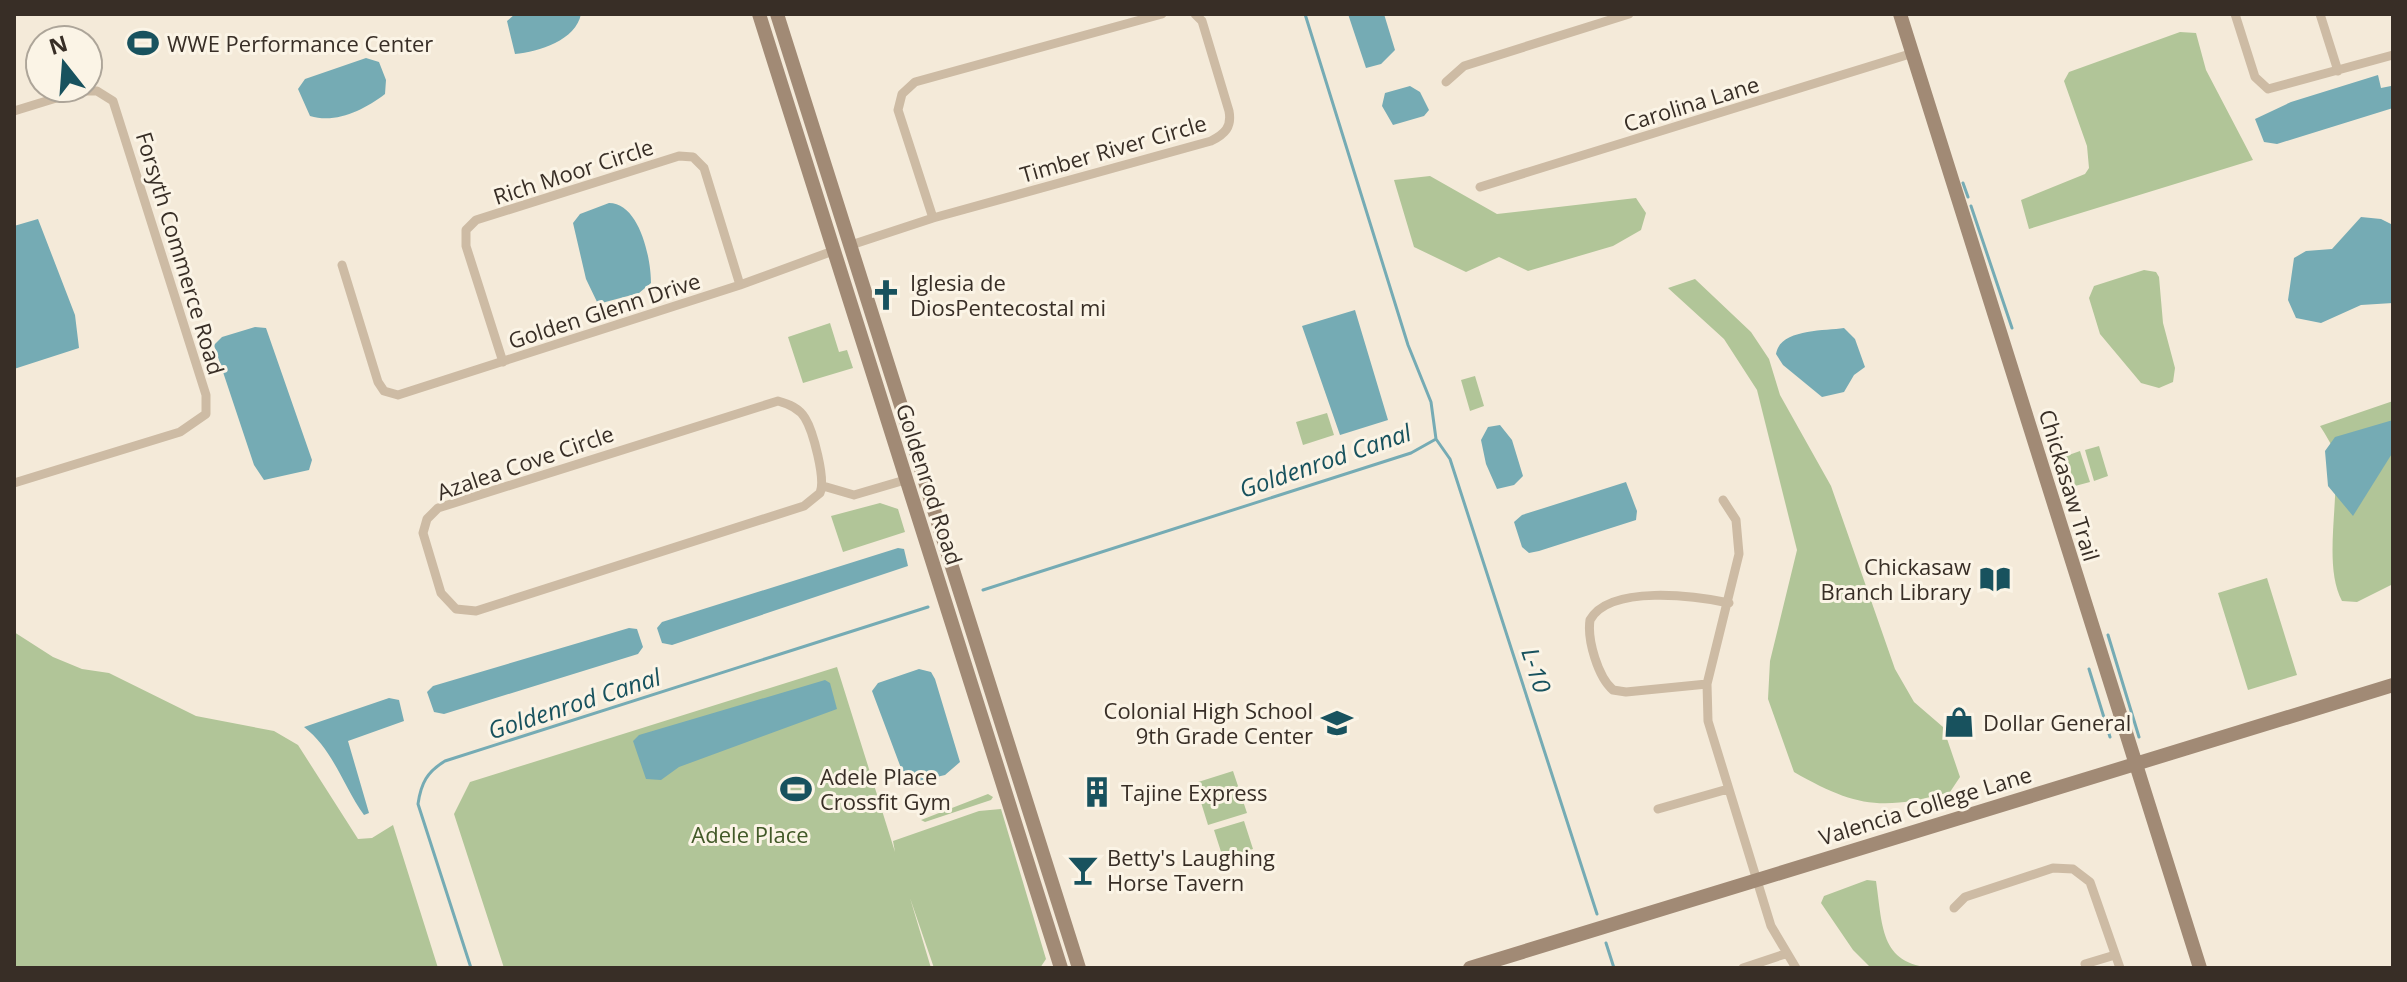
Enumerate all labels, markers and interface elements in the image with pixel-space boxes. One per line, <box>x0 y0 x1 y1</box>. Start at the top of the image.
north arrow <box>24 24 104 104</box>
sports icon: WWE Performance Center <box>126 26 160 60</box>
text: N <box>45 27 71 61</box>
place label: WWE Performance Center <box>167 28 433 58</box>
street label: Carolina Lane <box>1619 68 1763 138</box>
street label: Timber River Circle <box>1016 107 1210 189</box>
street label: Forsyth Commerce Road <box>130 128 232 378</box>
street label: Rich Moor Circle <box>489 131 657 211</box>
street label: Golden Glenn Drive <box>504 265 704 355</box>
place label: Iglesia de DiosPentecostal mi <box>910 267 1106 322</box>
church icon: Iglesia de DiosPentecostal mi <box>869 278 903 312</box>
street label: Goldenrod Road <box>890 399 970 569</box>
street label: Chickasaw Trail <box>2033 405 2107 565</box>
water label: Goldenrod Canal <box>1235 415 1416 505</box>
street label: Azalea Cove Circle <box>433 418 617 506</box>
place label: Chickasaw Branch Library <box>1821 551 1972 606</box>
library icon: Chickasaw Branch Library <box>1978 562 2012 596</box>
water label: L-10 <box>1514 643 1560 697</box>
water label: Goldenrod Canal <box>483 659 665 746</box>
place label: Colonial High School 9th Grade Center <box>1104 695 1313 750</box>
shop icon: Dollar General <box>1942 705 1976 739</box>
school or university icon: Colonial High School 9th Grade Center <box>1320 706 1354 740</box>
place label: Dollar General <box>1983 707 2131 737</box>
street label: Valencia College Lane <box>1815 758 2035 852</box>
place label: Adele Place Crossfit Gym <box>820 761 951 816</box>
sports icon: Adele Place Crossfit Gym <box>779 772 813 806</box>
building icon: Tajine Express <box>1080 775 1114 809</box>
place label: Tajine Express <box>1121 777 1268 807</box>
park label: Adele Place <box>691 819 809 849</box>
place label: Betty's Laughing Horse Tavern <box>1107 842 1275 897</box>
bar icon: Betty's Laughing Horse Tavern <box>1066 853 1100 887</box>

